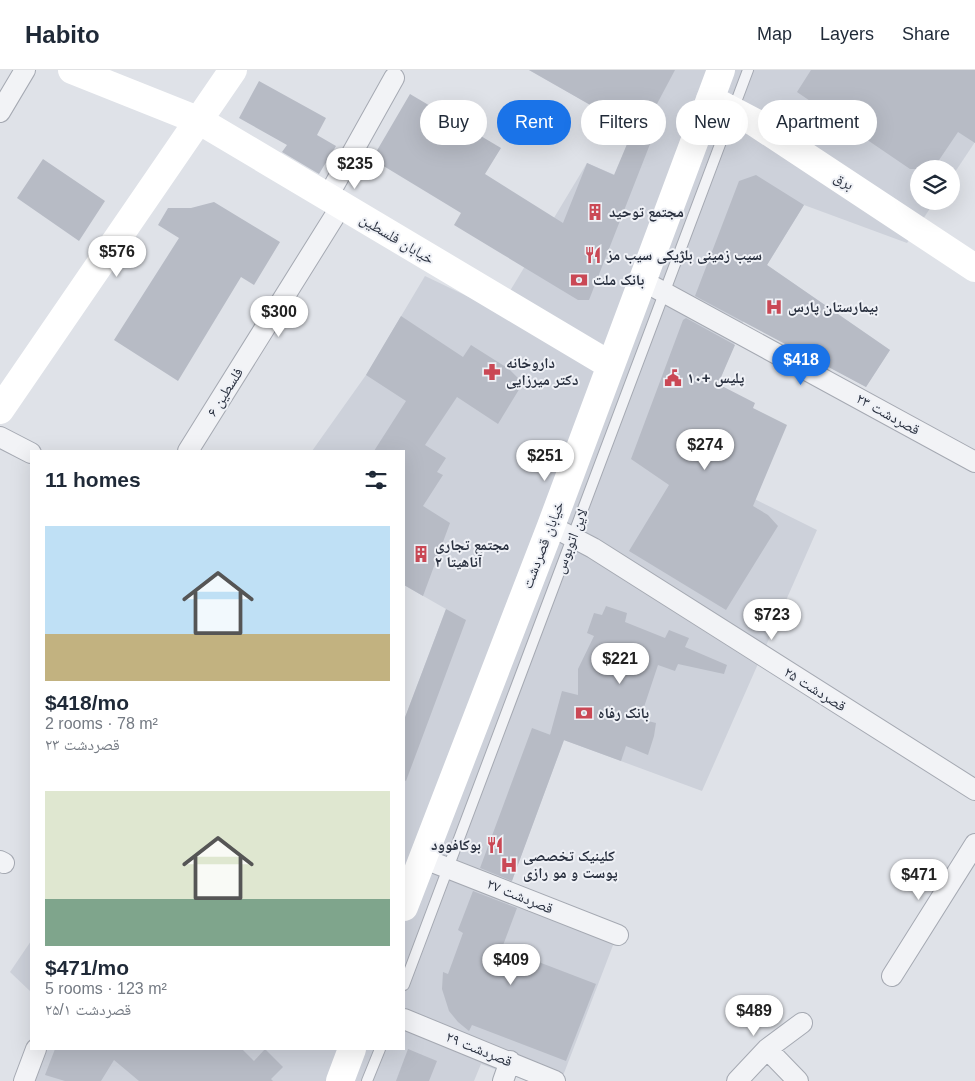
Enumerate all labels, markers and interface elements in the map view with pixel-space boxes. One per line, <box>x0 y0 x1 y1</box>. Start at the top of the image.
text: Habito <box>25 21 100 48</box>
text: Map <box>757 24 792 44</box>
text: Layers <box>820 24 874 44</box>
text: Share <box>902 24 950 44</box>
chip: Buy <box>420 100 487 145</box>
chip: Rent <box>497 100 571 145</box>
chip: Filters <box>581 100 666 145</box>
chip: New <box>676 100 748 145</box>
chip: Apartment <box>758 100 877 145</box>
pin: $235 <box>325 148 385 190</box>
text: $235 <box>337 155 373 172</box>
map controls <box>910 160 960 210</box>
button: layers <box>910 160 960 210</box>
street label: برق <box>830 168 857 195</box>
building icon: مجتمع توحید <box>585 202 605 222</box>
place label: مجتمع توحید <box>609 203 684 222</box>
street label: خیابان فلسطین <box>356 210 438 269</box>
pin: $576 <box>87 236 147 278</box>
text: $576 <box>99 243 135 260</box>
restaurant icon: سیب زمینی بلژیکی سیب مز <box>583 245 603 265</box>
place label: سیب زمینی بلژیکی سیب مز <box>606 246 762 264</box>
bank icon: بانک ملت <box>569 270 589 290</box>
place label: بانک ملت <box>593 271 644 289</box>
pin: $300 <box>249 296 309 338</box>
hospital icon: بیمارستان پارس <box>764 297 784 317</box>
place label: بیمارستان پارس <box>788 298 878 316</box>
text: $300 <box>261 303 297 320</box>
pin: $418 <box>771 344 831 386</box>
text: $418 <box>783 351 819 368</box>
place label: داروخانه دکتر میرزایی <box>506 354 579 389</box>
pharmacy icon: داروخانه دکتر میرزایی <box>482 362 502 382</box>
street label: فلسطین ۶ <box>203 364 248 420</box>
public building icon: پلیس +۱۰ <box>663 368 683 388</box>
place label: پلیس +۱۰ <box>687 369 744 387</box>
street label: قصردشت ۲۳ <box>853 389 923 439</box>
pin: $274 <box>675 428 735 471</box>
text: $274 <box>687 436 723 453</box>
pin: $251 <box>515 440 575 482</box>
text: $251 <box>527 447 563 464</box>
icon: filters <box>362 466 390 494</box>
text: 11 homes <box>45 468 141 491</box>
street label: خیابان قصردشت <box>518 498 569 592</box>
street label: لاین اتوبوس <box>550 506 593 576</box>
place label: مجتمع تجاری آناهیتا ۲ <box>435 536 509 570</box>
building icon: مجتمع تجاری آناهیتا ۲ <box>411 544 431 564</box>
icon: home <box>173 558 263 648</box>
pin: $723 <box>742 598 802 641</box>
text: $723 <box>754 606 790 623</box>
pin: $221 <box>590 642 650 685</box>
text: $221 <box>602 650 638 667</box>
street label: قصردشت ۲۵ <box>781 663 849 715</box>
text: $418/mo <box>45 691 129 714</box>
bank icon: بانک رفاه <box>574 703 594 723</box>
place label: بانک رفاه <box>598 704 649 722</box>
text: 2 rooms · 78 m² <box>45 715 158 732</box>
text: قصردشت ۲۳ <box>45 736 120 753</box>
icon: home <box>173 823 263 913</box>
restaurant icon: بوکافوود <box>485 835 505 855</box>
place label: بوکافوود <box>431 836 481 854</box>
place label: کلینیک تخصصی پوست و مو رازی <box>523 847 618 882</box>
hospital icon: کلینیک تخصصی پوست و مو رازی <box>499 855 519 875</box>
pin: $471 <box>889 858 949 901</box>
text: $471 <box>901 866 937 883</box>
street label: قصردشت ۲۷ <box>484 875 556 917</box>
pin: $409 <box>481 944 541 986</box>
text: $409 <box>493 951 529 968</box>
text: $471/mo <box>45 956 129 979</box>
text: 5 rooms · 123 m² <box>45 980 167 997</box>
pin: $489 <box>724 994 784 1037</box>
text: قصردشت ۲۵/۱ <box>45 1001 131 1018</box>
text: $489 <box>736 1002 772 1019</box>
street label: قصردشت ۲۹ <box>443 1028 515 1070</box>

